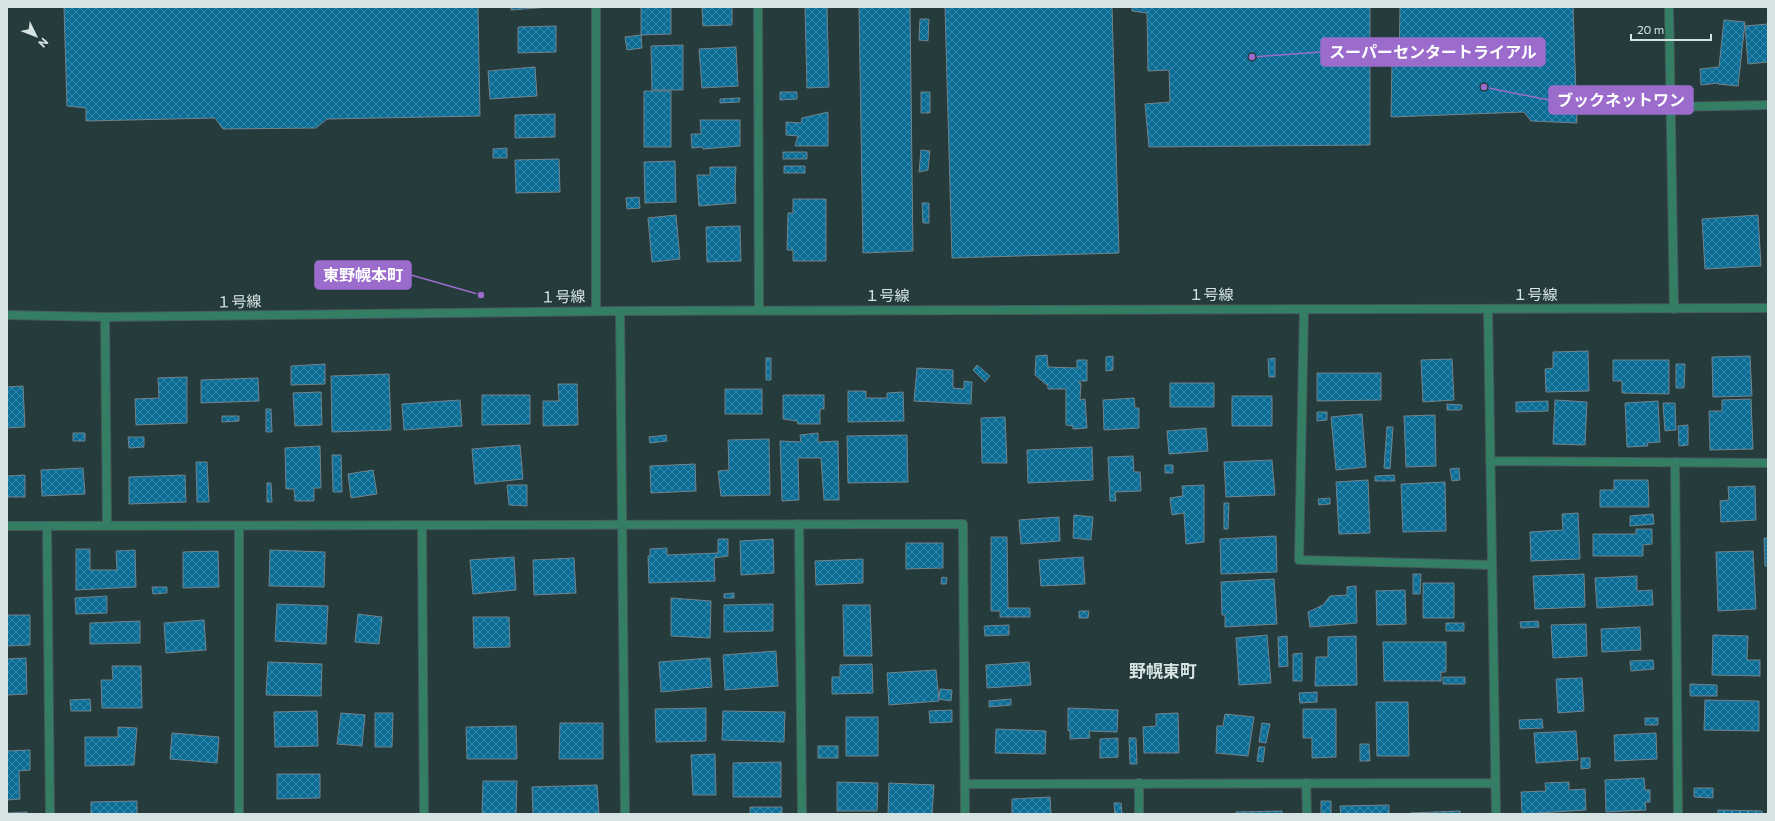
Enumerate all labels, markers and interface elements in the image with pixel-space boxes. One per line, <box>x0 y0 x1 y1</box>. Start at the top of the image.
north arrow <box>16 16 56 56</box>
scale bar <box>1631 16 1711 42</box>
text: 20 m <box>1637 22 1664 36</box>
text: N <box>36 36 51 51</box>
callout: スーパーセンタートライアル <box>1321 38 1545 66</box>
text: スーパーセンタートライアル <box>1329 42 1537 61</box>
callout: ブックネットワン <box>1549 86 1693 114</box>
text: ブックネットワン <box>1557 90 1685 109</box>
callout: 東野幌本町 <box>315 261 411 289</box>
text: 東野幌本町 <box>323 265 403 284</box>
street label: １号線 <box>1188 285 1234 303</box>
street label: １号線 <box>1512 285 1558 303</box>
street label: １号線 <box>864 286 910 304</box>
street label: １号線 <box>540 287 586 305</box>
street label: １号線 <box>216 292 262 310</box>
district label: 野幌東町 <box>1129 660 1197 681</box>

